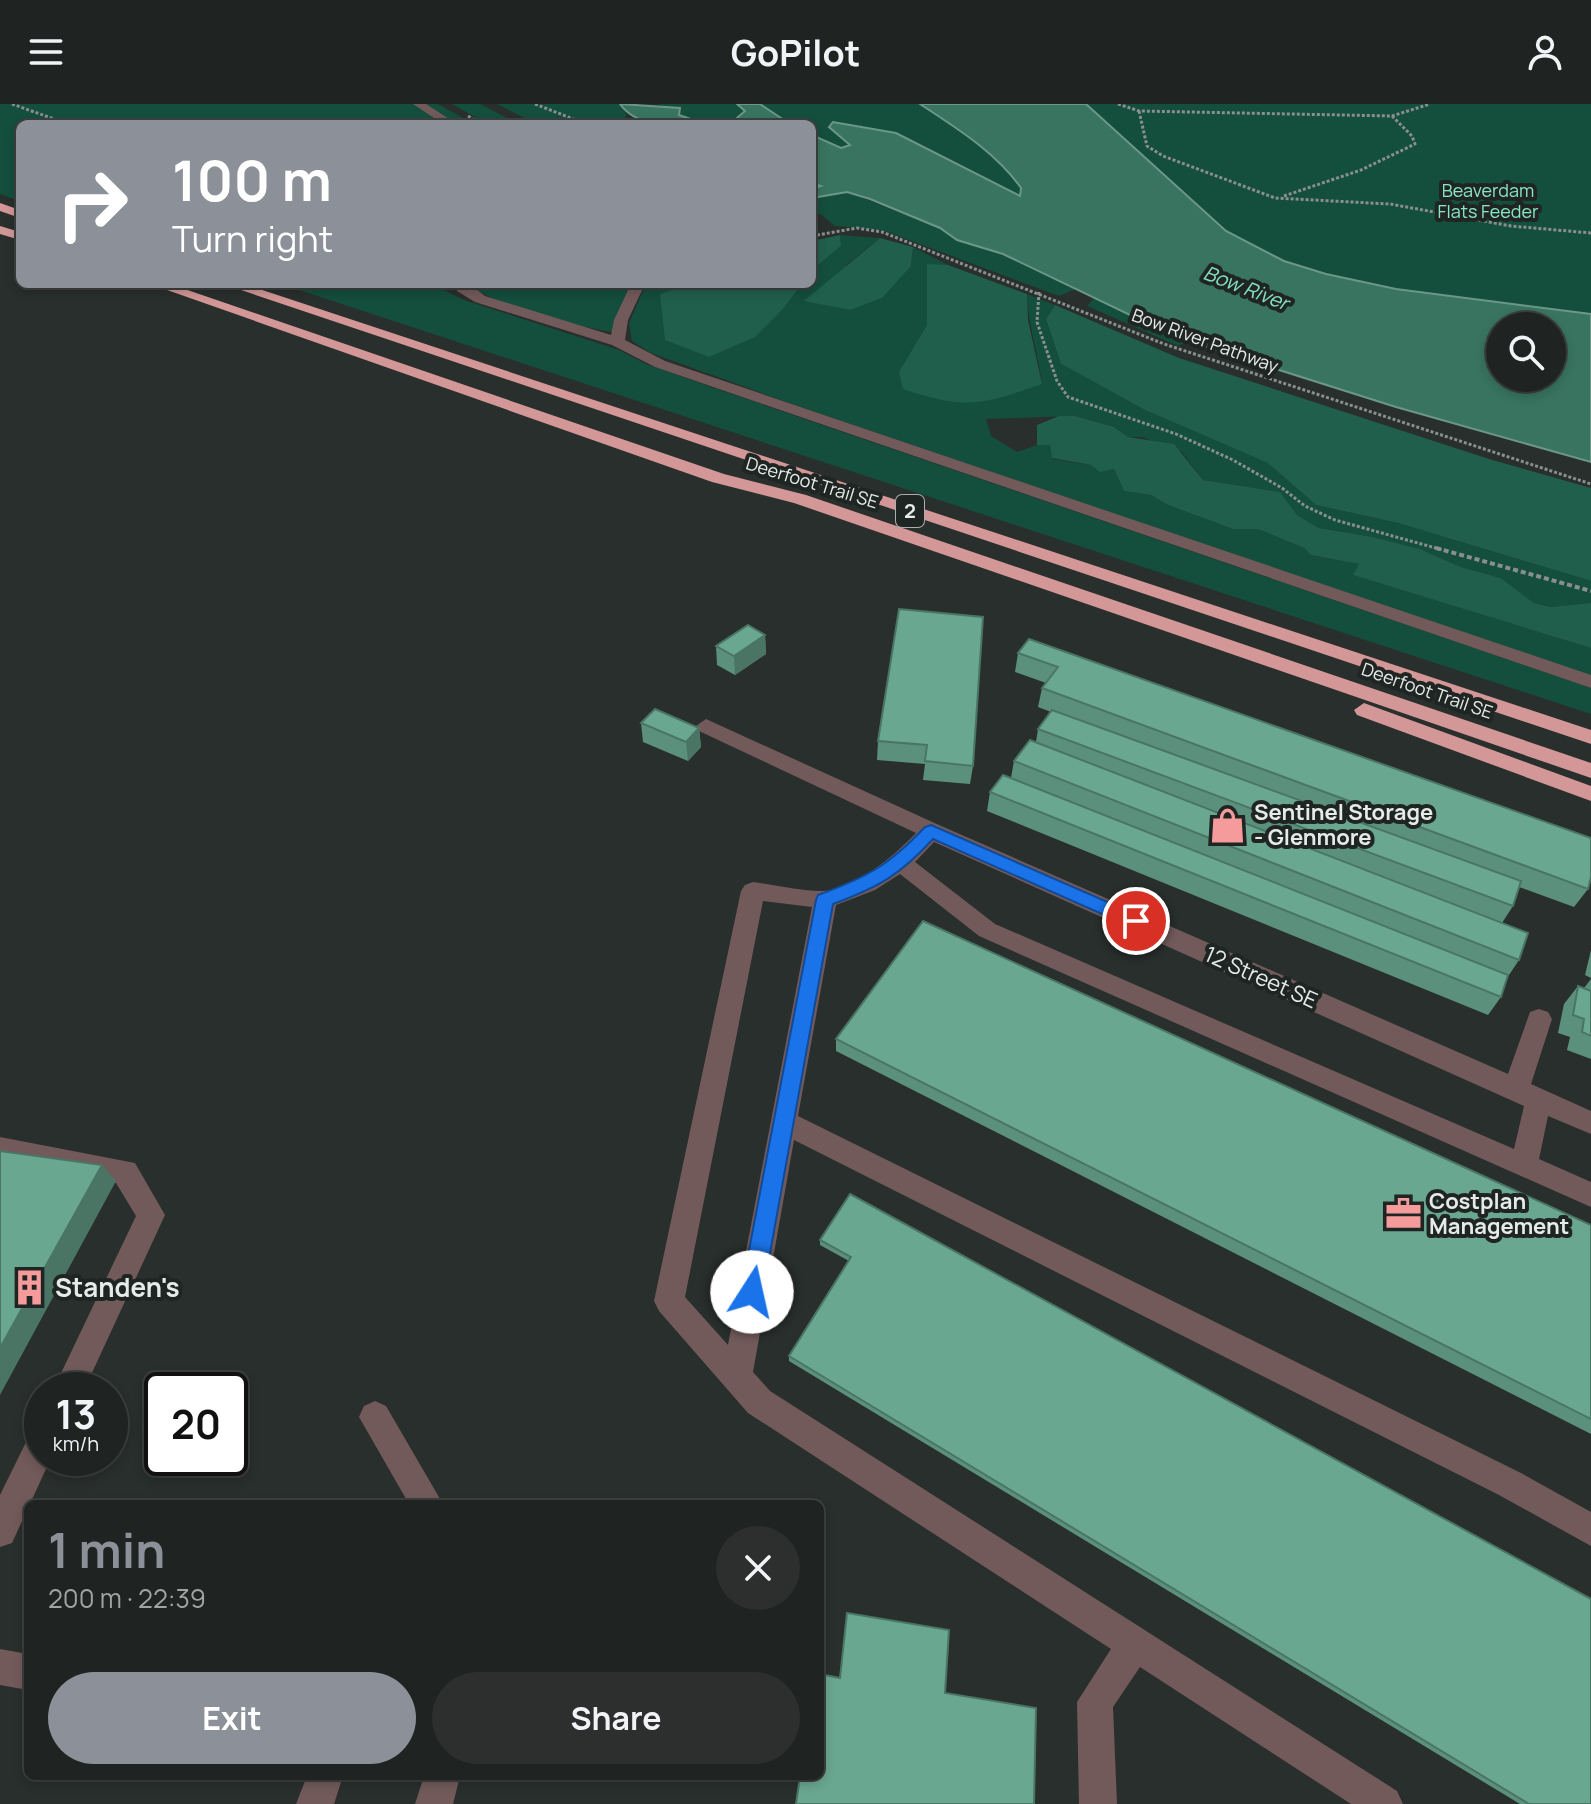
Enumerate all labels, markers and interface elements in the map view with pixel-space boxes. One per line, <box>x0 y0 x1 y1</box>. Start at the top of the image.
text: GoPilot <box>731 28 860 77</box>
icon: menu <box>24 30 68 74</box>
icon: person <box>1523 30 1567 74</box>
text: 100 m <box>172 141 332 218</box>
icon: right <box>40 152 144 256</box>
park label: Beaverdam Flats Feeder <box>1437 178 1539 223</box>
text: Turn right <box>172 214 333 263</box>
water label: Bow River <box>1200 259 1295 317</box>
street label: Bow River Pathway <box>1129 302 1282 378</box>
map controls <box>1486 312 1566 392</box>
button: search <box>1486 312 1566 392</box>
street label: Deerfoot Trail SE <box>743 451 881 514</box>
road number: 2 <box>896 495 924 527</box>
street label: Deerfoot Trail SE <box>1359 656 1496 724</box>
place label: Sentinel Storage - Glenmore <box>1254 797 1433 852</box>
shop icon: Sentinel Storage - Glenmore <box>1209 806 1247 844</box>
pin <box>1102 887 1170 955</box>
icon: arrive <box>1114 899 1158 943</box>
street label: 12 Street SE <box>1200 939 1322 1015</box>
place label: Costplan Management <box>1429 1186 1569 1241</box>
office icon: Costplan Management <box>1384 1195 1422 1233</box>
position arrow <box>710 1250 794 1334</box>
building icon: Standen's <box>10 1269 48 1307</box>
place label: Standen's <box>55 1269 180 1305</box>
speed limit sign: 20 <box>144 1372 248 1476</box>
text: 13 <box>56 1386 96 1441</box>
text: km/h <box>53 1430 99 1457</box>
text: 1 min <box>48 1517 165 1582</box>
button: close <box>716 1526 800 1610</box>
text: 200 m · 22:39 <box>48 1580 206 1616</box>
button: Exit <box>48 1672 416 1764</box>
button: Share <box>432 1672 800 1764</box>

